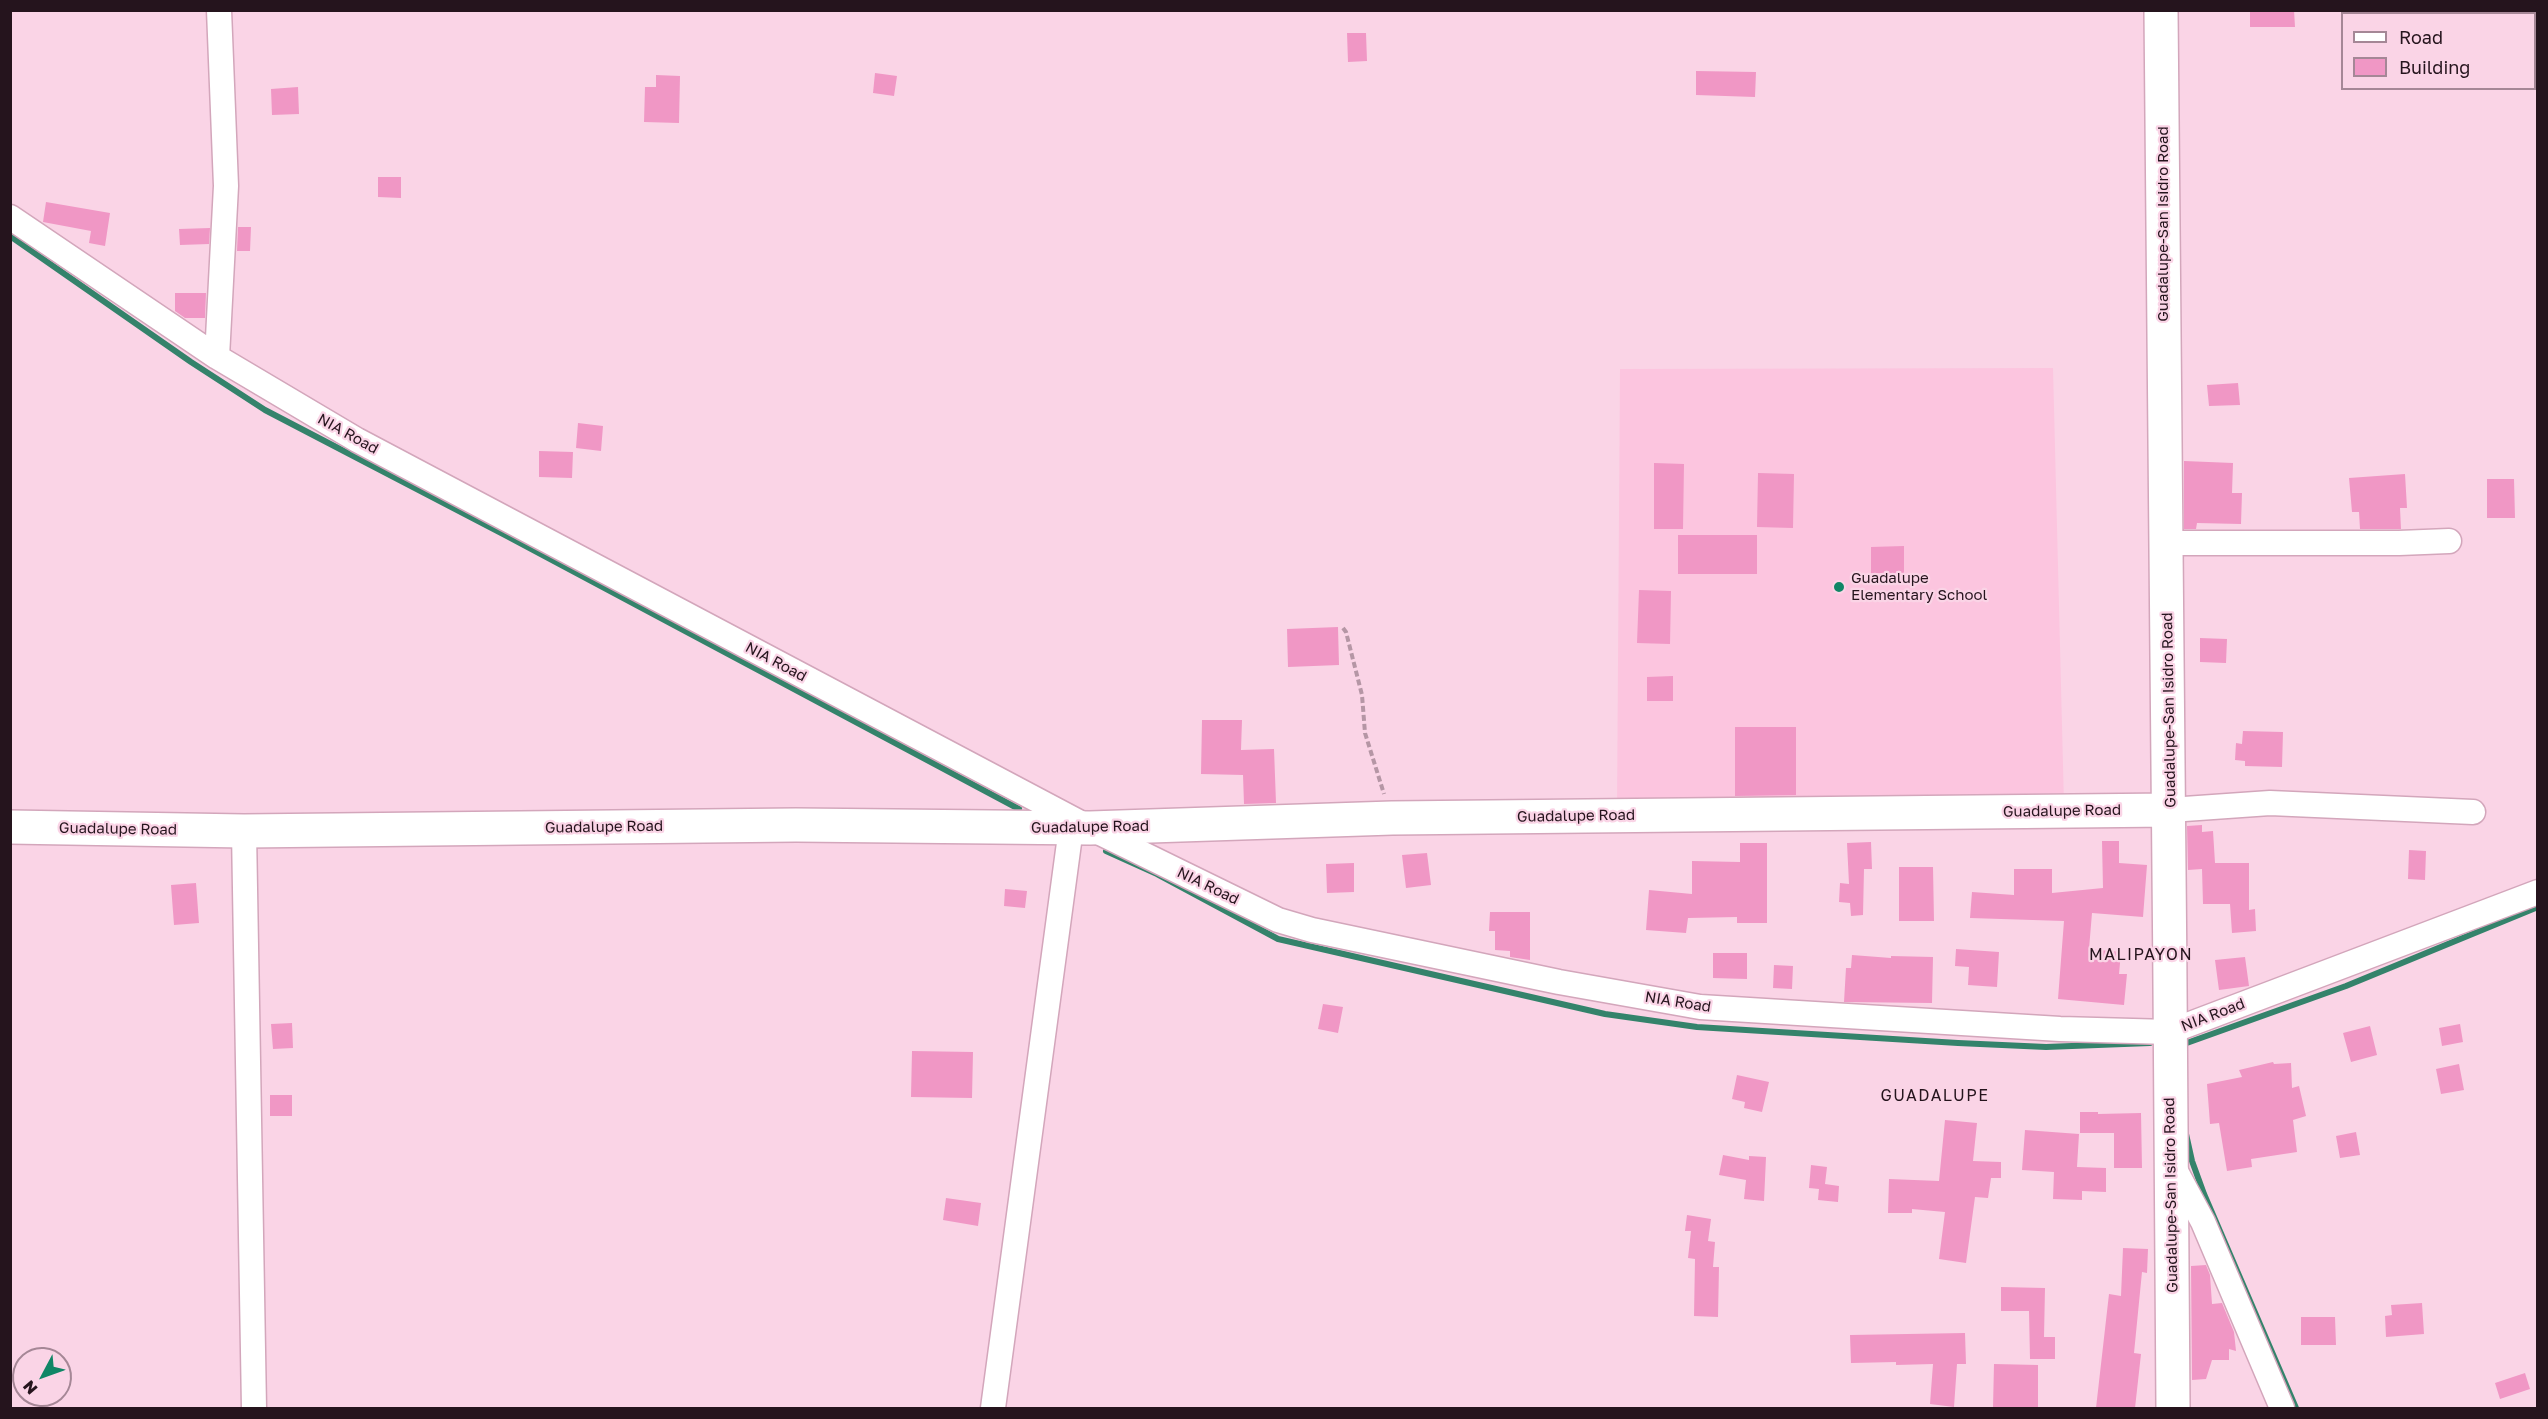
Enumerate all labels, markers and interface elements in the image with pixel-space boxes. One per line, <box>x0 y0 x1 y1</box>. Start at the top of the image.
legend <box>2341 12 2536 90</box>
text: Road <box>2399 26 2443 48</box>
text: Building <box>2399 56 2470 78</box>
street label: Guadalupe-San Isidro Road <box>2154 126 2172 322</box>
street label: NIA Road <box>314 410 382 458</box>
place label: Guadalupe Elementary School <box>1851 569 1987 604</box>
marker: Guadalupe Elementary School <box>1832 580 1846 594</box>
street label: Guadalupe-San Isidro Road <box>2158 612 2180 808</box>
street label: NIA Road <box>742 638 810 686</box>
street label: Guadalupe Road <box>2003 801 2121 821</box>
street label: Guadalupe Road <box>1517 806 1635 826</box>
street label: Guadalupe Road <box>545 817 663 837</box>
street label: Guadalupe Road <box>1031 817 1149 837</box>
street label: Guadalupe Road <box>59 819 177 839</box>
street label: NIA Road <box>1174 863 1242 909</box>
district label: MALIPAYON <box>2089 945 2193 965</box>
street label: NIA Road <box>1644 988 1712 1016</box>
street label: NIA Road <box>2179 995 2247 1035</box>
district label: GUADALUPE <box>1881 1086 1989 1106</box>
street label: Guadalupe-San Isidro Road <box>2160 1097 2182 1293</box>
north arrow <box>12 1347 72 1407</box>
text: N <box>18 1376 41 1399</box>

